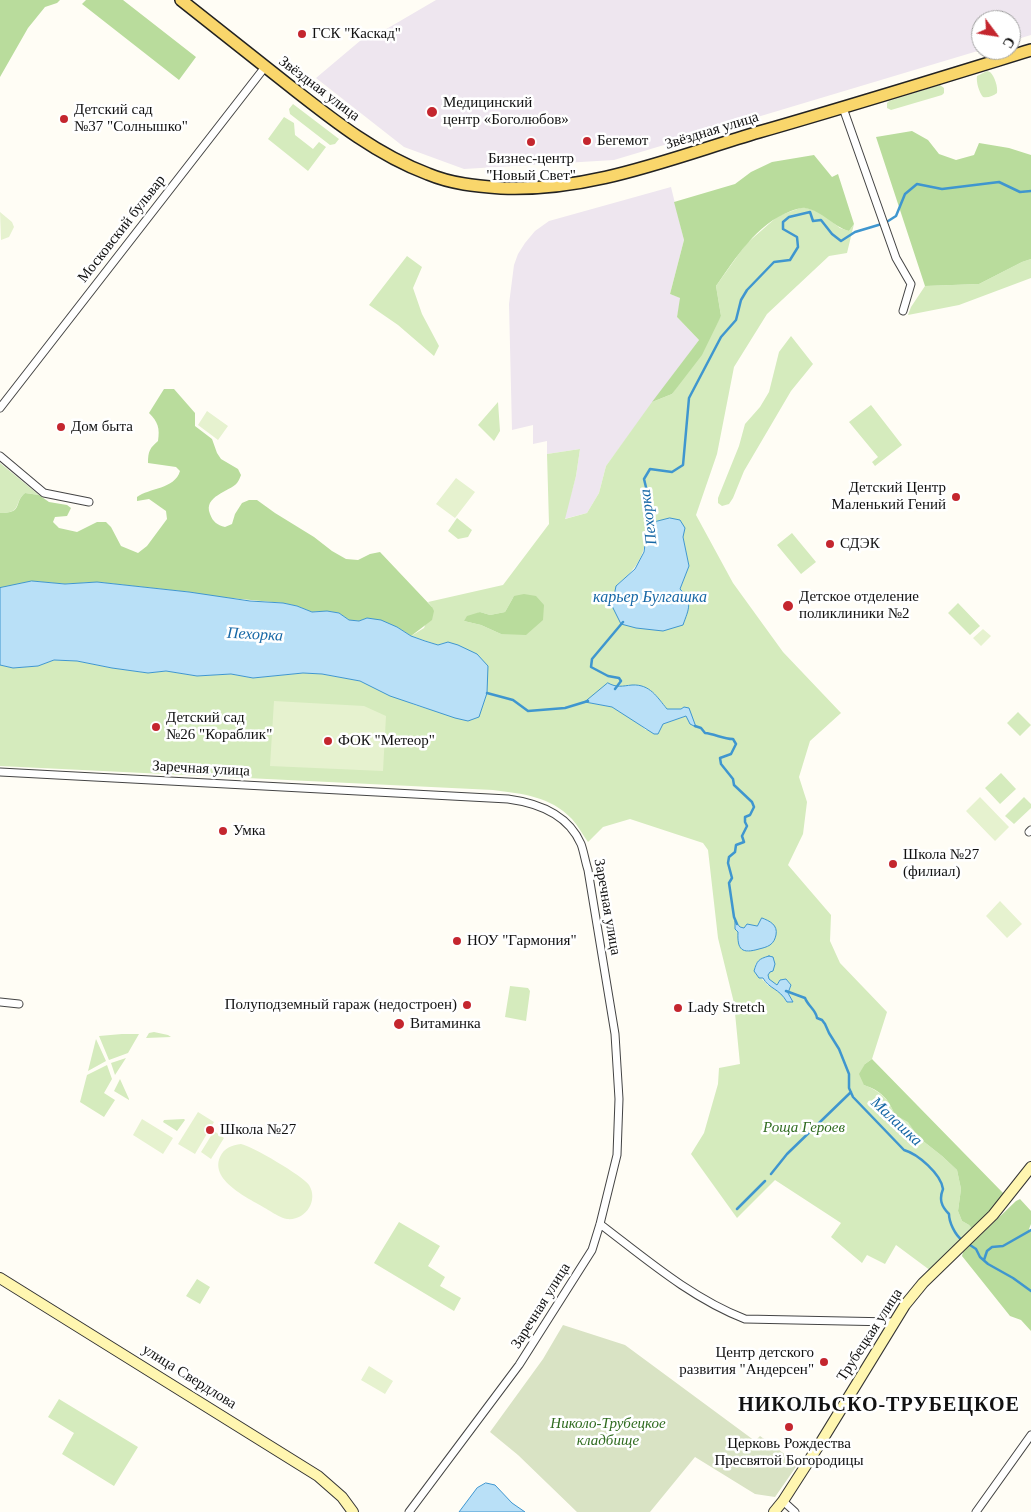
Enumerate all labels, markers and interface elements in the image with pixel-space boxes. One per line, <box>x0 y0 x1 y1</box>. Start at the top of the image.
north arrow <box>971 10 1021 60</box>
place label: ГСК "Каскад" <box>312 25 401 43</box>
marker: ГСК "Каскад" <box>296 28 308 40</box>
text: С <box>999 34 1017 51</box>
street label: Звёздная улица <box>275 53 363 125</box>
place label: Медицинский центр «Боголюбов» <box>443 94 569 129</box>
place label: Детский сад №37 "Солнышко" <box>74 101 188 136</box>
marker: Медицинский центр «Боголюбов» <box>425 105 439 119</box>
street label: Звёздная улица <box>663 108 761 154</box>
marker: Детский сад №37 "Солнышко" <box>58 113 70 125</box>
place label: Бегемот <box>597 132 648 150</box>
marker: Бегемот <box>581 135 593 147</box>
marker: Бизнес-центр "Новый Свет" <box>525 136 537 148</box>
place label: Бизнес-центр "Новый Свет" <box>486 150 576 185</box>
street label: Московский бульвар <box>74 172 170 286</box>
place label: Дом быта <box>71 418 133 436</box>
marker: Дом быта <box>55 421 67 433</box>
place label: Детский Центр Маленький Гений <box>832 479 946 514</box>
water label: Пехорка <box>636 488 662 546</box>
marker: Детский Центр Маленький Гений <box>950 491 962 503</box>
place label: СДЭК <box>840 535 880 553</box>
marker: СДЭК <box>824 538 836 550</box>
water label: карьер Булгашка <box>593 588 707 608</box>
place label: Детское отделение поликлиники №2 <box>799 588 919 623</box>
marker: Детское отделение поликлиники №2 <box>781 599 795 613</box>
water label: Пехорка <box>226 624 284 646</box>
place label: Детский сад №26 "Кораблик" <box>166 709 272 744</box>
marker: Детский сад №26 "Кораблик" <box>150 721 162 733</box>
place label: ФОК "Метеор" <box>338 732 435 750</box>
marker: ФОК "Метеор" <box>322 735 334 747</box>
street label: Заречная улица <box>152 757 250 781</box>
place label: Умка <box>233 822 266 840</box>
marker: Умка <box>217 825 229 837</box>
place label: Школа №27 (филиал) <box>903 846 979 881</box>
street label: Заречная улица <box>590 857 624 957</box>
marker: Школа №27 (филиал) <box>887 858 899 870</box>
place label: НОУ "Гармония" <box>467 932 577 950</box>
marker: НОУ "Гармония" <box>451 935 463 947</box>
place label: Полуподземный гараж (недостроен) <box>225 996 457 1014</box>
marker: Полуподземный гараж (недостроен) <box>461 999 473 1011</box>
place label: Lady Stretch <box>688 999 765 1017</box>
marker: Lady Stretch <box>672 1002 684 1014</box>
place label: Витаминка <box>410 1015 481 1033</box>
marker: Витаминка <box>392 1017 406 1031</box>
water label: Малашка <box>866 1093 926 1151</box>
park label: Роща Героев <box>763 1119 845 1137</box>
place label: Школа №27 <box>220 1121 296 1139</box>
marker: Школа №27 <box>204 1124 216 1136</box>
street label: Заречная улица <box>507 1260 575 1352</box>
street label: Трубецкая улица <box>833 1285 907 1385</box>
street label: улица Свердлова <box>138 1341 240 1413</box>
place label: Центр детского развития "Андерсен" <box>679 1344 814 1379</box>
marker: Центр детского развития "Андерсен" <box>818 1356 830 1368</box>
district label: НИКОЛЬСКО-ТРУБЕЦКОЕ <box>736 1394 1022 1418</box>
park label: Николо-Трубецкое кладбище <box>550 1415 666 1450</box>
marker: Церковь Рождества Пресвятой Богородицы <box>783 1421 795 1433</box>
place label: Церковь Рождества Пресвятой Богородицы <box>714 1435 864 1470</box>

